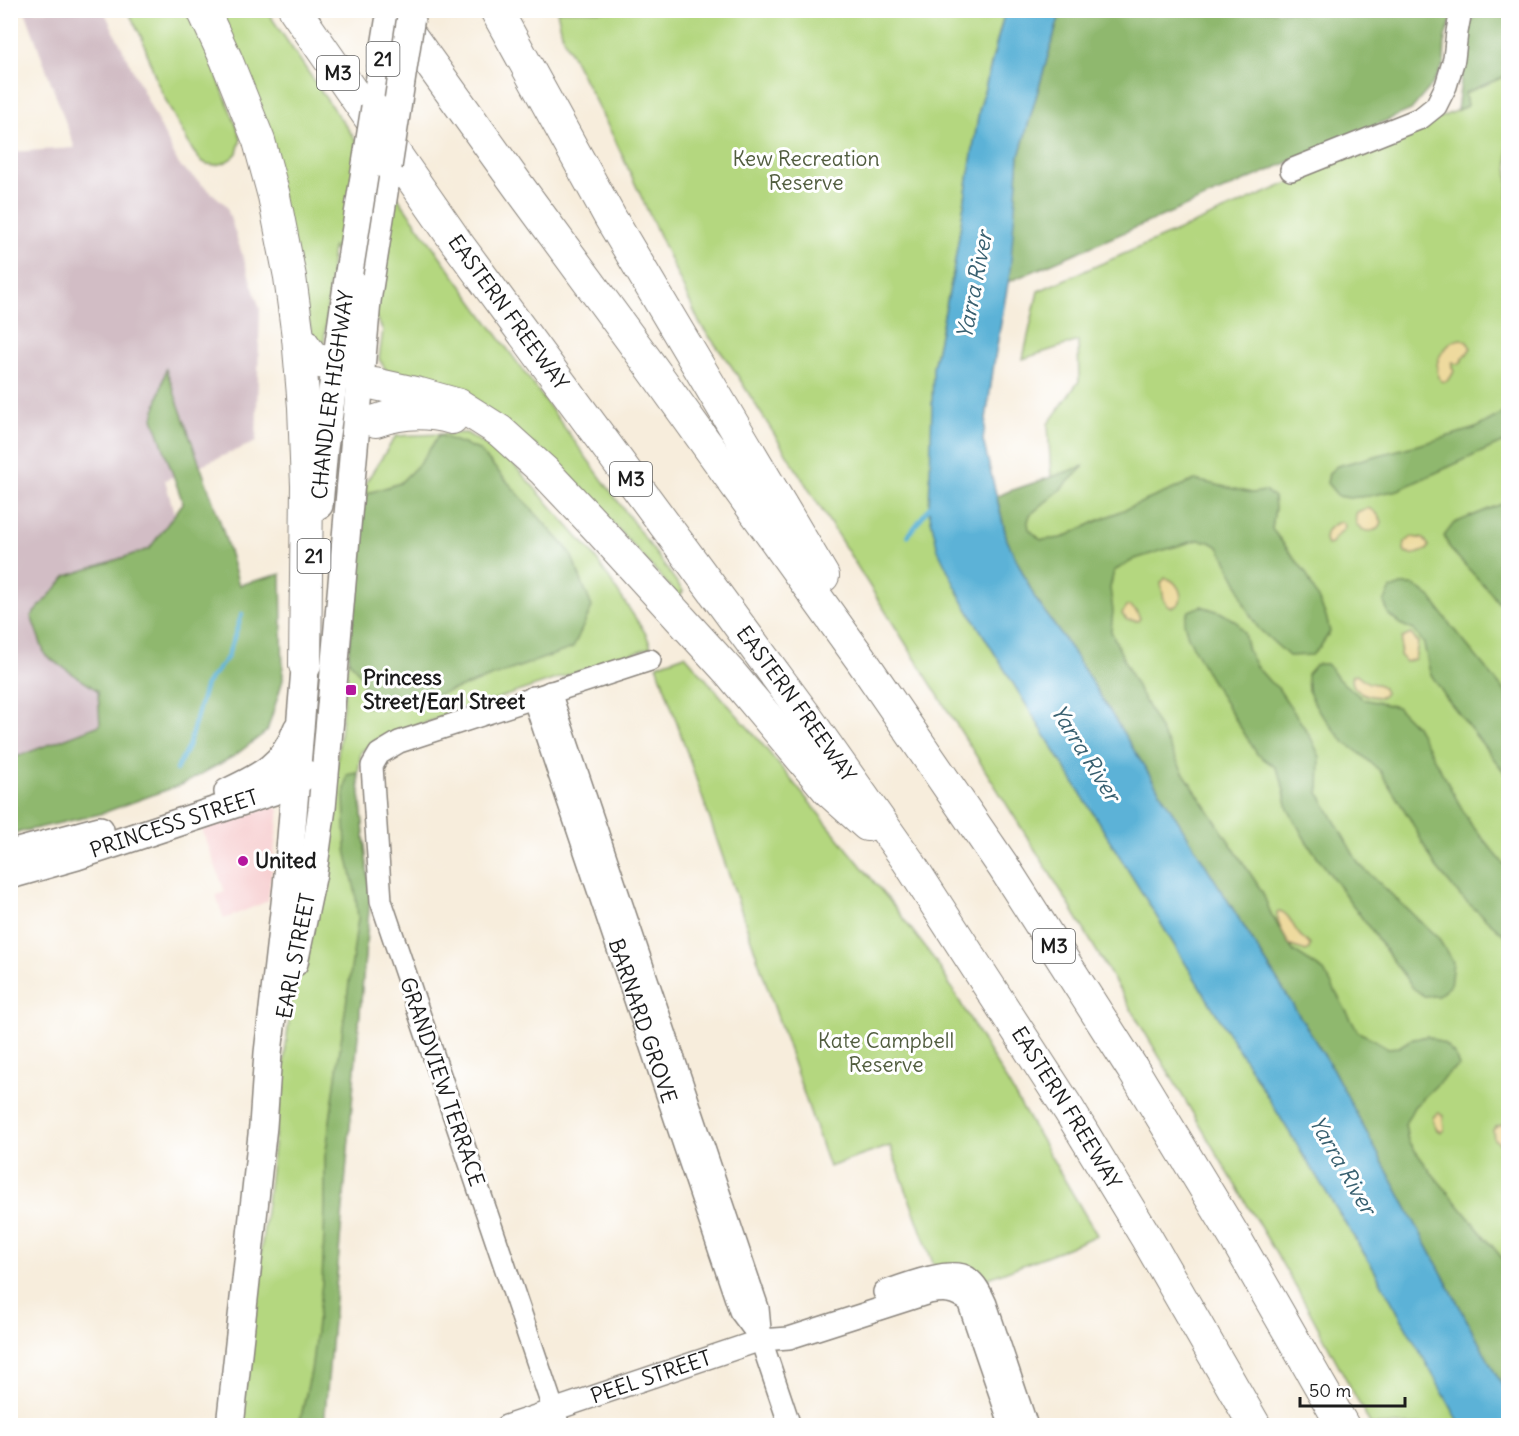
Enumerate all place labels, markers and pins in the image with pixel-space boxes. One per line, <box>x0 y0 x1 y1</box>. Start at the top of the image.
place label: Princess Street/Earl Street <box>363 664 526 715</box>
marker: Princess Street/Earl Street <box>344 683 358 697</box>
place label: United <box>255 847 317 874</box>
marker: United <box>236 854 250 868</box>

